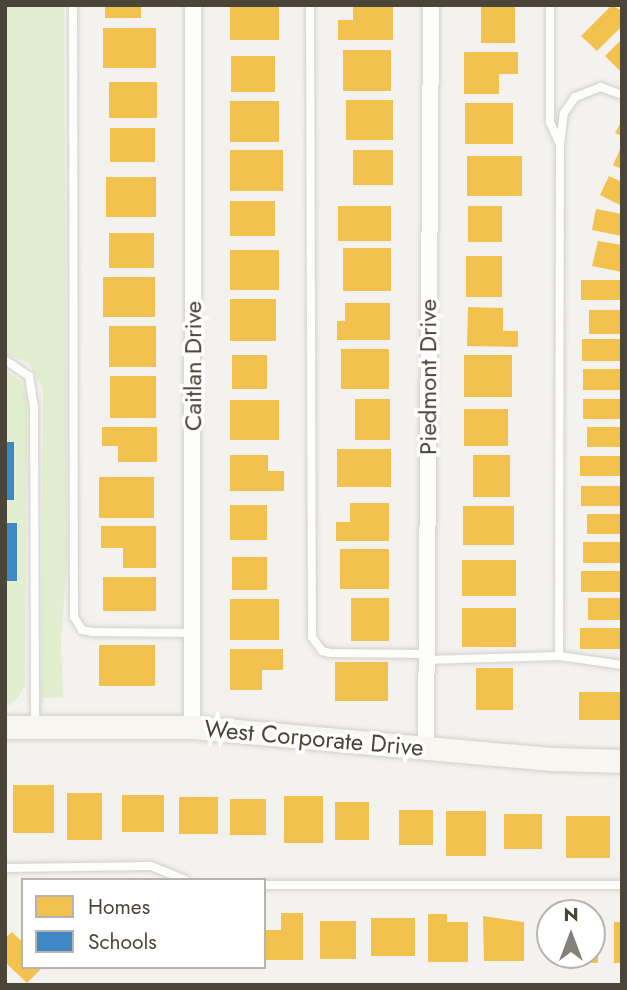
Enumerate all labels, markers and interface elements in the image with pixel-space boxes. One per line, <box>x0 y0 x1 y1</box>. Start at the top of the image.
street label: Piedmont Drive <box>414 299 442 455</box>
street label: Caitlan Drive <box>179 301 207 431</box>
street label: West Corporate Drive <box>203 714 425 762</box>
legend <box>21 878 266 969</box>
text: Homes <box>88 892 150 922</box>
north arrow <box>536 899 606 969</box>
text: N <box>563 901 579 928</box>
text: Schools <box>88 927 157 957</box>

